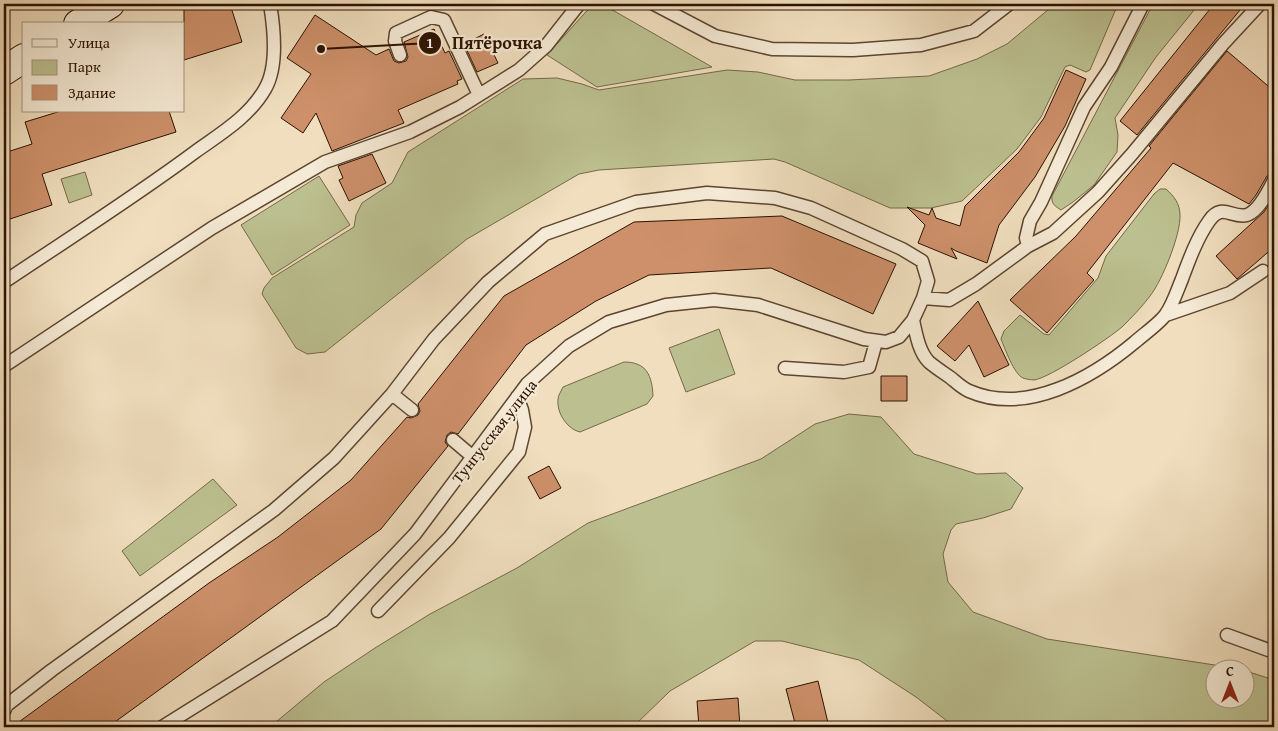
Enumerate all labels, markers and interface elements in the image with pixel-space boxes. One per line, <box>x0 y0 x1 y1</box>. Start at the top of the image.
legend <box>22 22 185 112</box>
callout: Пятёрочка <box>417 26 552 59</box>
text: Пятёрочка <box>452 29 543 56</box>
text: Улица <box>68 32 111 53</box>
text: 1 <box>426 32 434 53</box>
text: Парк <box>68 56 101 77</box>
text: Здание <box>68 82 116 103</box>
street label: Тунгусская улица <box>446 374 543 488</box>
north arrow <box>1206 658 1256 708</box>
text: С <box>1226 661 1234 681</box>

